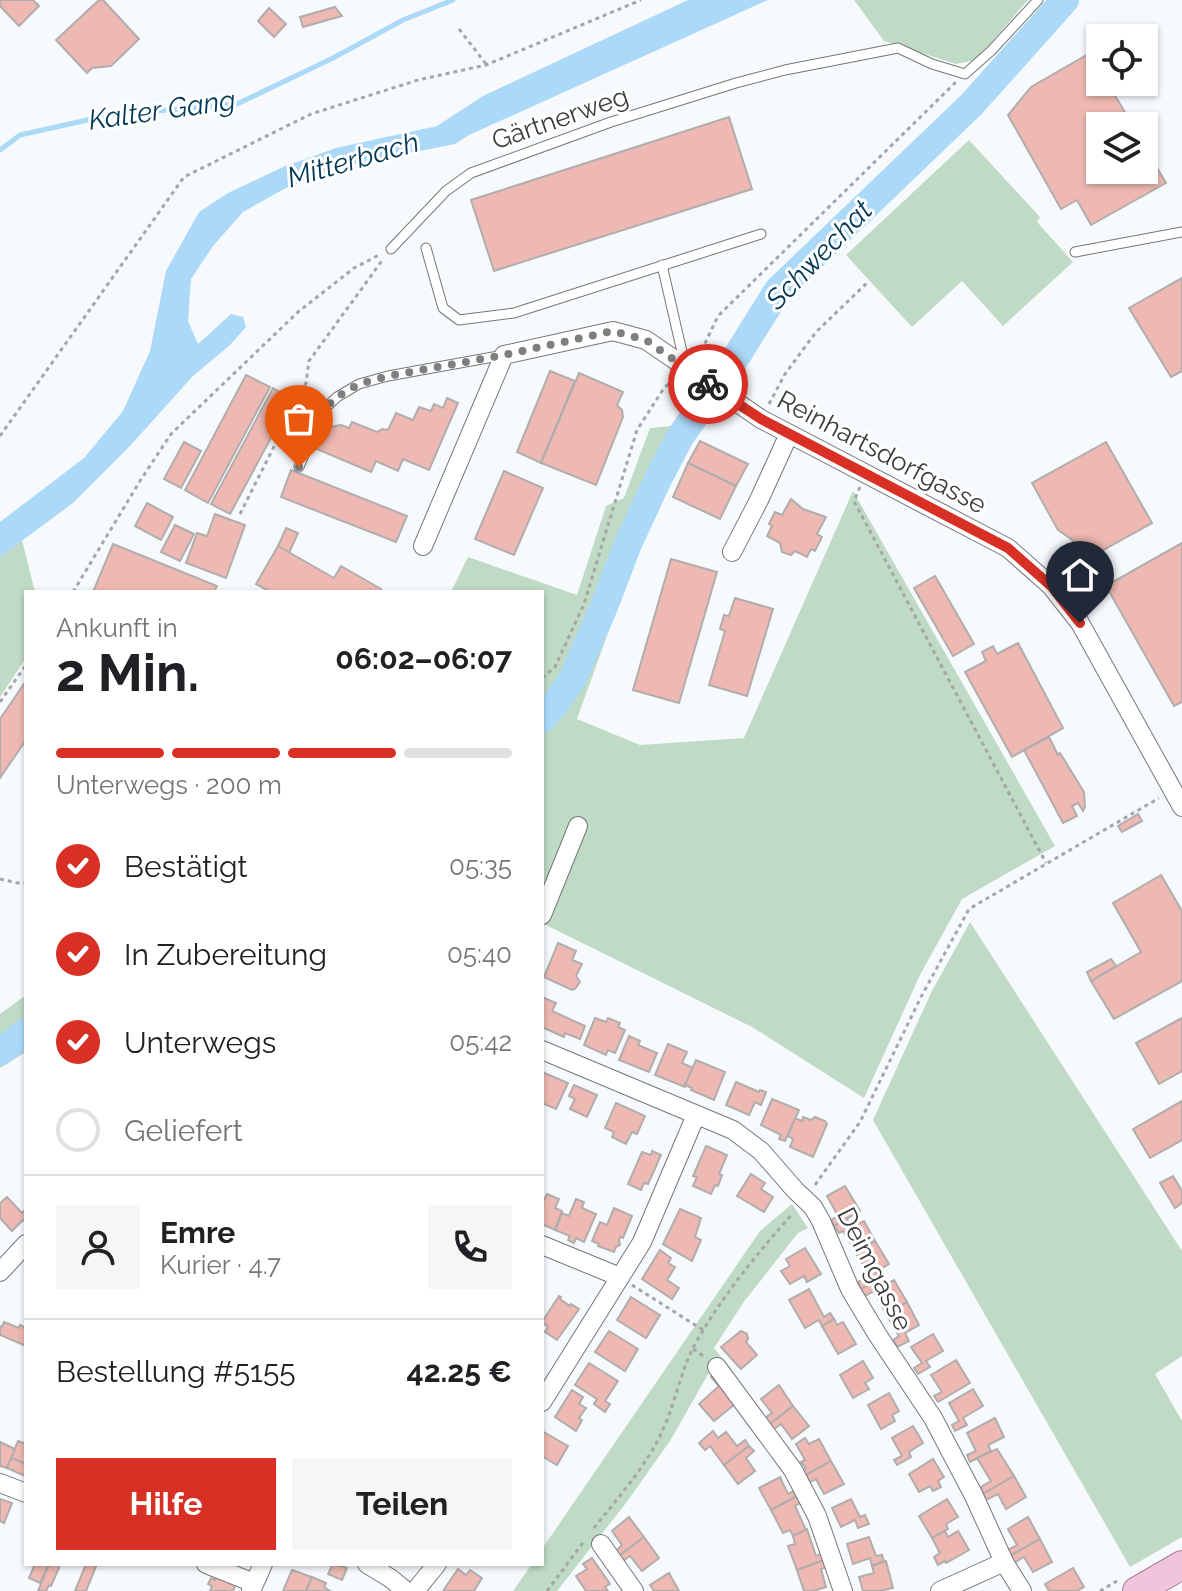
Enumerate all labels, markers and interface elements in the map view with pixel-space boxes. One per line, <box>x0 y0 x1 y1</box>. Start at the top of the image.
map controls <box>1086 24 1158 184</box>
button: locate <box>1086 24 1158 96</box>
street label: Gärtnerweg <box>488 81 632 155</box>
water label: Kalter Gang <box>86 83 238 137</box>
button: layers <box>1086 112 1158 184</box>
water label: Mitterbach <box>283 125 423 195</box>
water label: Schwechat <box>758 193 880 317</box>
courier <box>668 344 748 424</box>
icon: bike <box>686 362 730 406</box>
street label: Reinhartsdorfgasse <box>773 384 991 520</box>
pin <box>265 385 333 467</box>
icon: bag <box>277 397 321 441</box>
pin <box>1046 541 1114 623</box>
icon: home <box>1058 553 1102 597</box>
text: Ankunft in <box>56 613 178 643</box>
text: 06:02–06:07 <box>335 641 512 676</box>
text: 2 Min. <box>56 642 199 703</box>
text: Unterwegs · 200 m <box>56 770 282 800</box>
icon: check <box>56 844 100 888</box>
text: Bestätigt <box>124 849 248 884</box>
text: 05:35 <box>449 851 512 881</box>
icon: check <box>56 932 100 976</box>
text: In Zubereitung <box>124 937 327 972</box>
text: 05:40 <box>447 939 512 969</box>
icon: check <box>56 1020 100 1064</box>
text: Unterwegs <box>124 1025 276 1060</box>
text: 05:42 <box>449 1027 512 1057</box>
text: Geliefert <box>124 1113 243 1148</box>
street label: Deimgasse <box>831 1202 919 1336</box>
button: person <box>56 1205 140 1289</box>
button: phone <box>428 1205 512 1289</box>
text: Emre <box>160 1215 235 1250</box>
text: Kurier · 4.7 <box>160 1250 281 1280</box>
text: Bestellung #5155 <box>56 1354 296 1389</box>
text: 42.25 € <box>407 1354 512 1389</box>
button: Hilfe <box>56 1458 276 1550</box>
button: Teilen <box>292 1458 512 1550</box>

